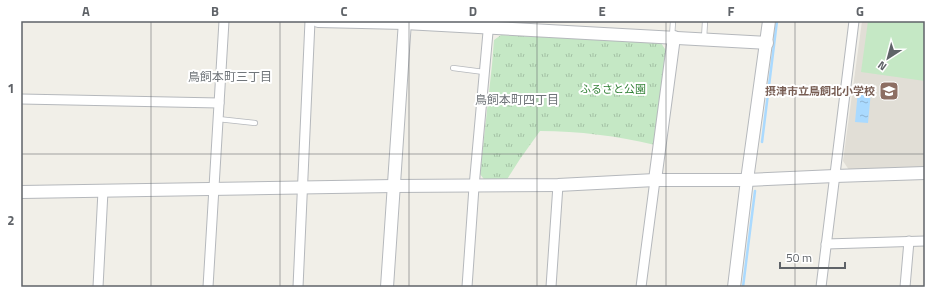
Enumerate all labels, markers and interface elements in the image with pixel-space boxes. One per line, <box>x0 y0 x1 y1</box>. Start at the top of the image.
text: A <box>82 1 90 21</box>
text: B <box>211 1 219 21</box>
text: C <box>340 1 348 21</box>
text: D <box>469 1 477 21</box>
text: E <box>598 1 606 21</box>
text: F <box>728 1 735 21</box>
text: G <box>856 1 864 21</box>
north arrow <box>868 38 908 78</box>
text: N <box>874 57 890 75</box>
district label: 鳥飼本町三丁目 <box>188 67 272 86</box>
text: 1 <box>7 78 15 98</box>
school or university icon: 摂津市立鳥飼北小学校 <box>878 80 900 102</box>
park label: ふるさと公園 <box>580 81 646 97</box>
place label: 摂津市立鳥飼北小学校 <box>765 83 875 99</box>
district label: 鳥飼本町四丁目 <box>475 90 559 109</box>
text: 2 <box>7 210 15 230</box>
scale bar <box>780 244 845 270</box>
text: 50 m <box>786 248 812 267</box>

